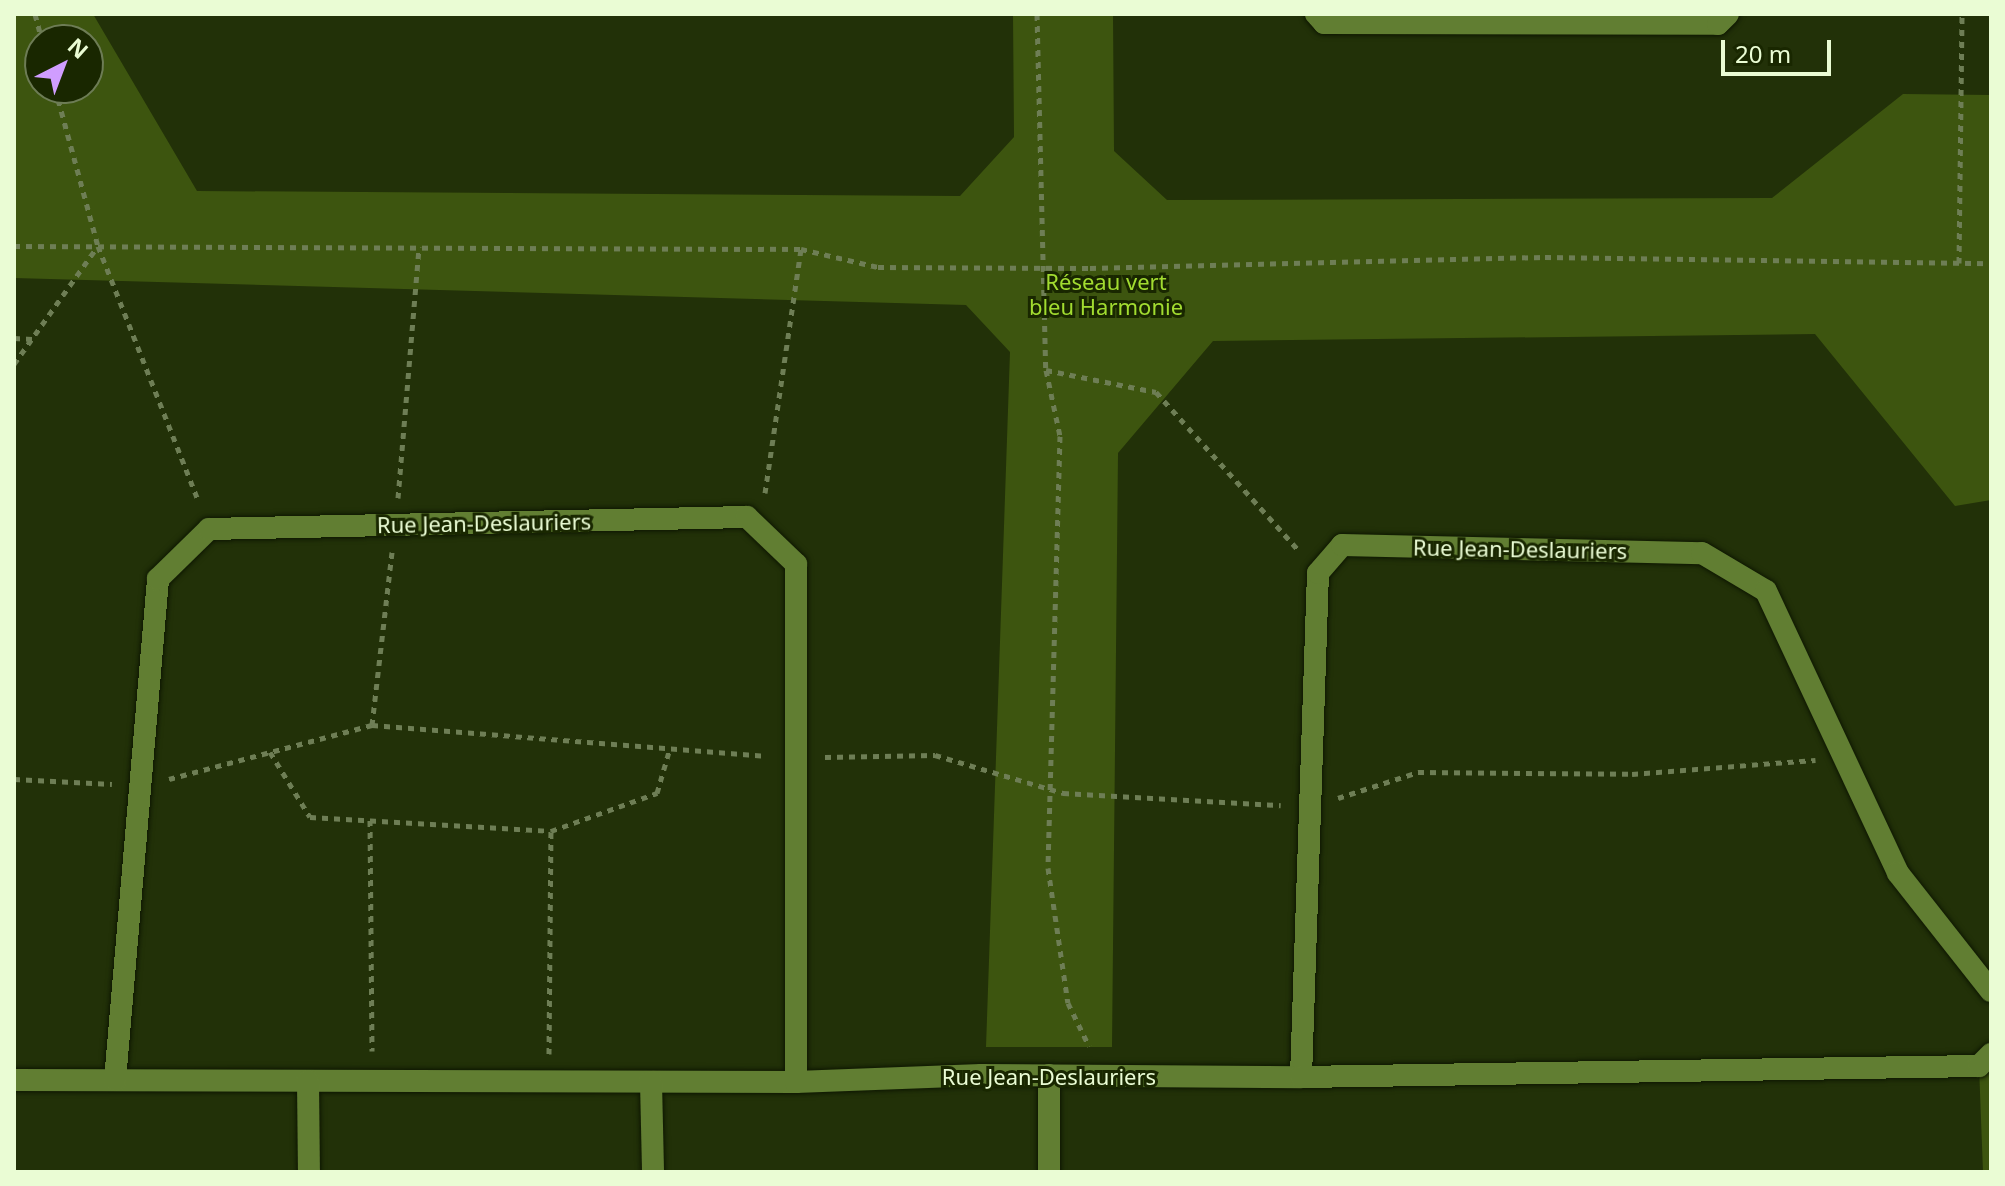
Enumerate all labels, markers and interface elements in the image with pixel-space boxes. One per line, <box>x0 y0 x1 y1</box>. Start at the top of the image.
north arrow <box>24 24 104 104</box>
scale bar <box>1725 24 1835 74</box>
text: N <box>62 31 95 65</box>
text: 20 m <box>1735 37 1791 70</box>
park label: Réseau vert bleu Harmonie <box>1029 268 1183 320</box>
street label: Rue Jean-Deslauriers <box>377 508 591 538</box>
street label: Rue Jean-Deslauriers <box>1413 534 1627 564</box>
street label: Rue Jean-Deslauriers <box>942 1064 1156 1090</box>

